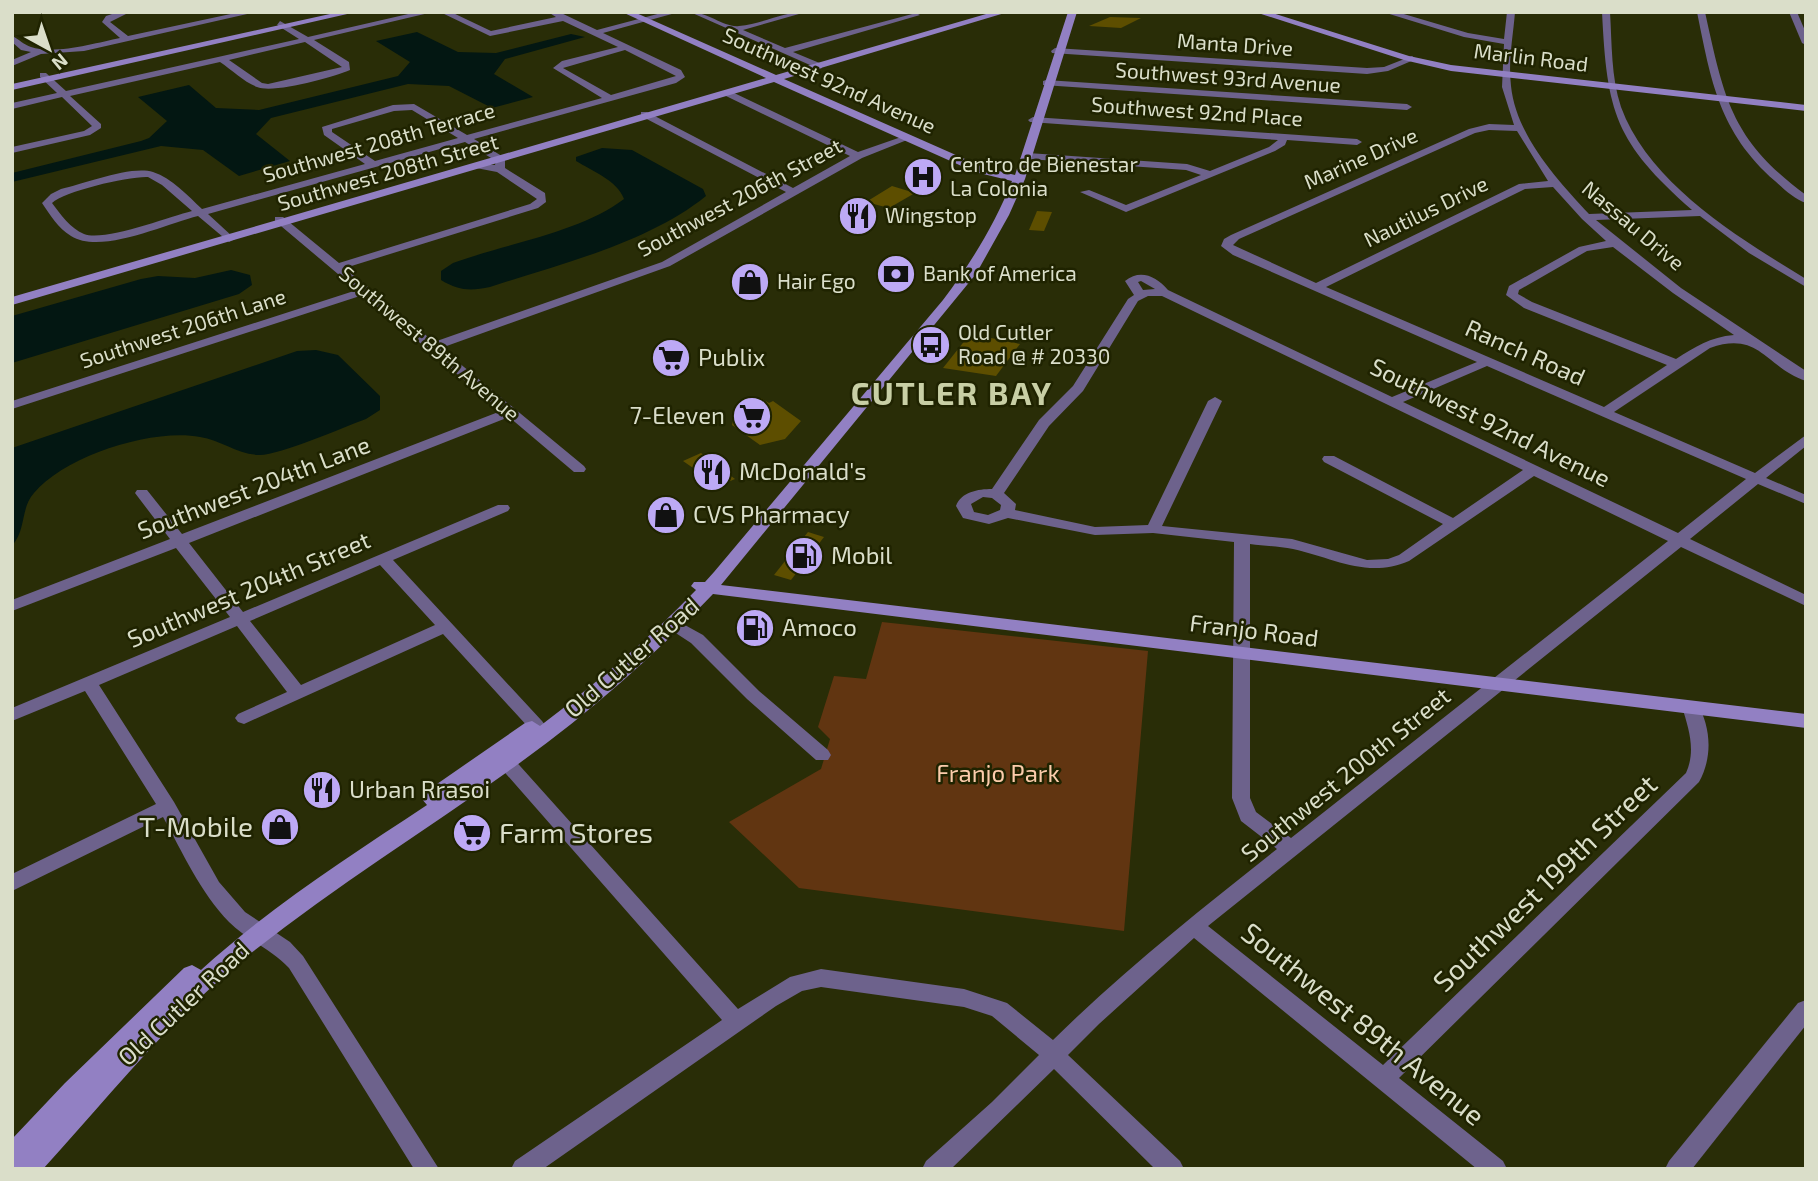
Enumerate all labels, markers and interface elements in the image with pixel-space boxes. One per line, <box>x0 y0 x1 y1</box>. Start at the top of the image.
north arrow <box>14 14 84 84</box>
street label: Southwest 92nd Avenue <box>719 21 940 138</box>
street label: Manta Drive <box>1176 27 1294 60</box>
street label: Marlin Road <box>1473 37 1590 76</box>
text: N <box>48 49 73 76</box>
street label: Southwest 93rd Avenue <box>1114 56 1342 97</box>
street label: Southwest 92nd Place <box>1090 91 1304 130</box>
street label: Southwest 208th Terrace <box>260 96 498 187</box>
street label: Marine Drive <box>1300 121 1421 194</box>
street label: Southwest 208th Street <box>274 128 501 215</box>
street label: Southwest 206th Street <box>633 132 846 261</box>
place label: Centro de Bienestar La Colonia <box>950 151 1138 200</box>
hospital icon: Centro de Bienestar La Colonia <box>902 156 944 198</box>
street label: Nautilus Drive <box>1359 170 1491 251</box>
street label: Nassau Drive <box>1578 175 1690 275</box>
restaurant icon: Wingstop <box>837 195 879 237</box>
place label: Wingstop <box>885 202 977 227</box>
bank icon: Bank of America <box>875 253 917 295</box>
street label: Southwest 89th Avenue <box>335 260 525 425</box>
place label: Bank of America <box>923 260 1077 285</box>
shop icon: Hair Ego <box>729 261 771 303</box>
place label: Hair Ego <box>777 268 856 293</box>
street label: Southwest 206th Lane <box>76 282 289 373</box>
street label: Ranch Road <box>1461 312 1590 391</box>
place label: Old Cutler Road @ # 20330 <box>958 319 1110 368</box>
bus stop icon: Old Cutler Road @ # 20330 <box>910 324 952 366</box>
supermarket icon: Publix <box>650 337 692 379</box>
place label: Publix <box>698 342 766 371</box>
street label: Southwest 92nd Avenue <box>1366 351 1615 492</box>
district label: CUTLER BAY <box>851 373 1053 411</box>
supermarket icon: 7-Eleven <box>731 395 773 437</box>
place label: 7-Eleven <box>630 400 725 429</box>
street label: Southwest 204th Lane <box>133 429 374 544</box>
restaurant icon: McDonald's <box>691 451 733 493</box>
place label: McDonald's <box>739 456 867 485</box>
shop icon: CVS Pharmacy <box>645 494 687 536</box>
place label: CVS Pharmacy <box>693 499 850 528</box>
street label: Southwest 204th Street <box>123 524 374 653</box>
fuel station icon: Mobil <box>783 535 825 577</box>
place label: Mobil <box>831 540 892 569</box>
street label: Old Cutler Road <box>558 591 704 723</box>
fuel station icon: Amoco <box>734 607 776 649</box>
street label: Franjo Road <box>1188 607 1320 652</box>
place label: Amoco <box>782 612 857 641</box>
street label: Southwest 200th Street <box>1235 681 1455 867</box>
park label: Franjo Park <box>936 758 1060 787</box>
street label: Southwest 199th Street <box>1425 767 1663 998</box>
restaurant icon: Urban Rrasoi <box>301 769 343 811</box>
place label: Urban Rrasoi <box>349 774 490 803</box>
shop icon: T-Mobile <box>259 806 301 848</box>
place label: T-Mobile <box>139 809 253 843</box>
supermarket icon: Farm Stores <box>451 812 493 854</box>
place label: Farm Stores <box>499 815 653 849</box>
street label: Southwest 89th Avenue <box>1235 915 1492 1132</box>
street label: Old Cutler Road <box>111 935 254 1071</box>

